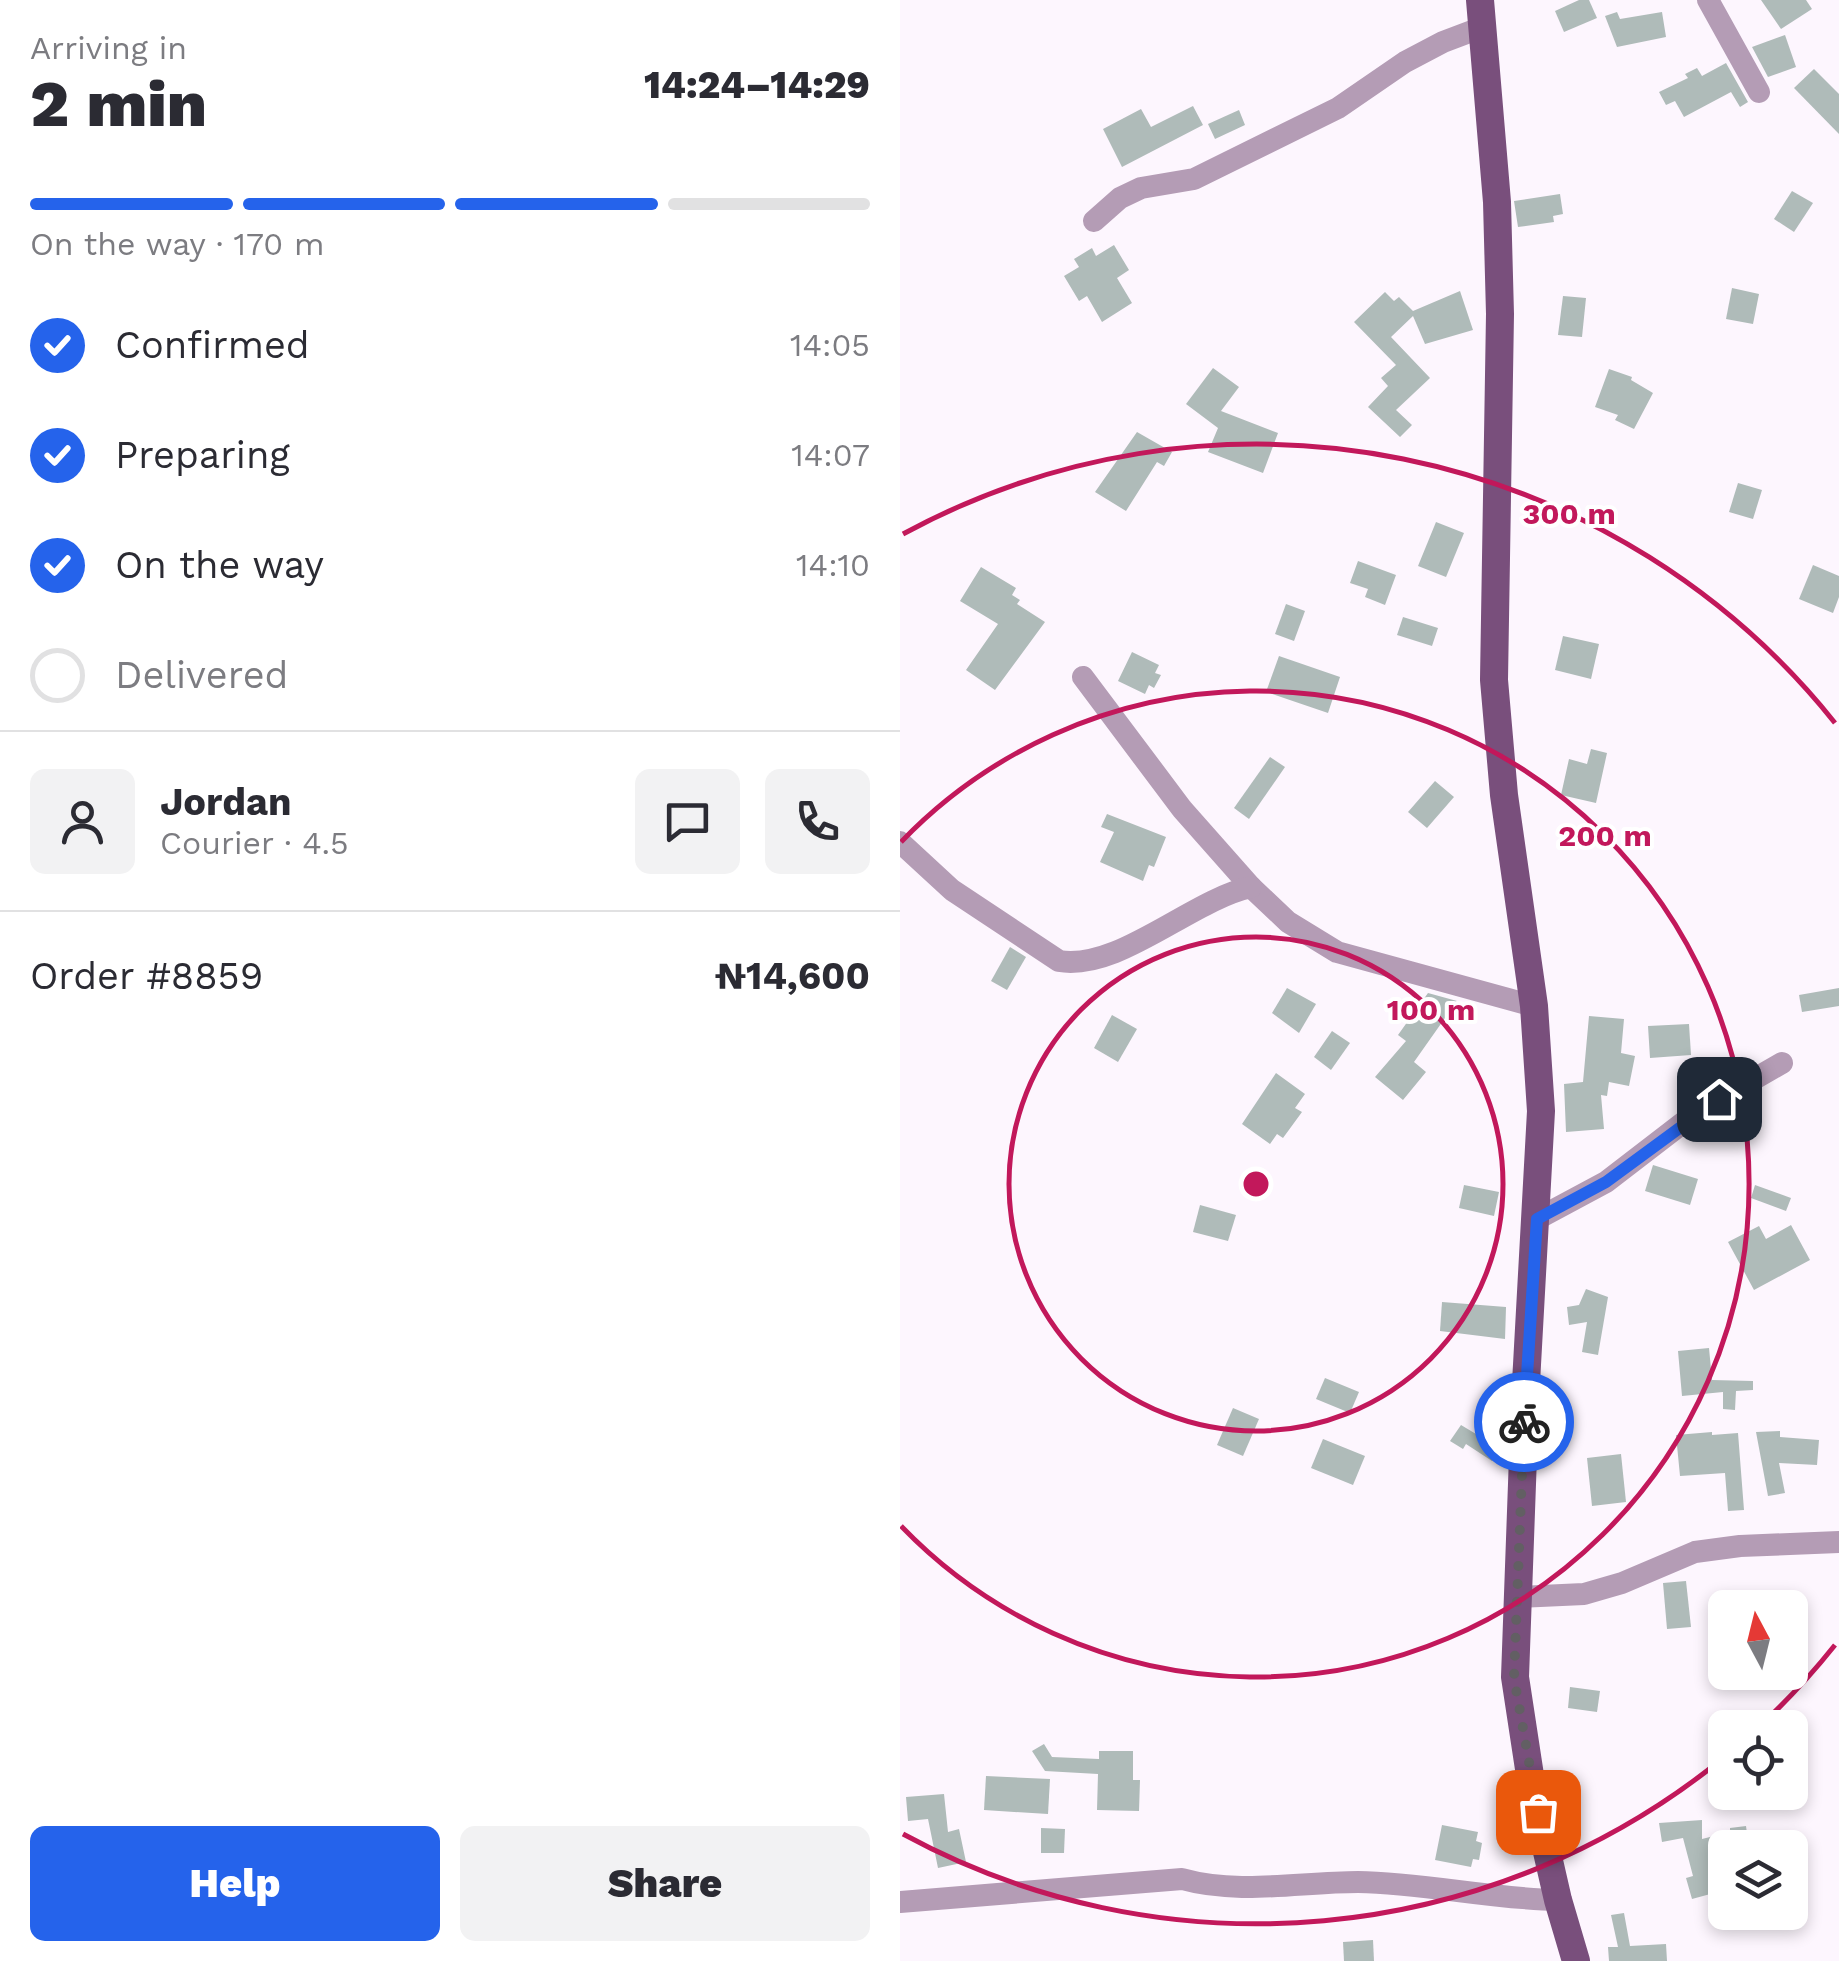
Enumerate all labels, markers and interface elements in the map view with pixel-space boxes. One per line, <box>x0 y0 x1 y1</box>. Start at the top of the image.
text: Arriving in <box>30 29 187 67</box>
text: 14:24–14:29 <box>644 63 870 107</box>
text: 2 min <box>30 66 207 142</box>
text: On the way · 170 m <box>30 225 325 263</box>
icon: check <box>30 318 85 373</box>
text: Confirmed <box>115 323 310 367</box>
text: 14:05 <box>790 326 870 364</box>
icon: check <box>30 428 85 483</box>
text: Preparing <box>115 433 290 477</box>
text: 14:07 <box>791 436 870 474</box>
text: 300 m <box>1522 496 1616 531</box>
icon: check <box>30 538 85 593</box>
text: On the way <box>115 543 324 587</box>
text: 14:10 <box>796 546 870 584</box>
text: Delivered <box>115 653 288 697</box>
button: person <box>30 769 135 874</box>
button: chat <box>635 769 740 874</box>
button: phone <box>765 769 870 874</box>
text: Jordan <box>160 780 292 824</box>
text: 200 m <box>1558 818 1652 853</box>
text: Courier · 4.5 <box>160 824 349 862</box>
text: Order #8859 <box>30 954 263 998</box>
text: ₦14,600 <box>715 954 870 998</box>
text: 100 m <box>1387 992 1475 1027</box>
pin <box>1677 1057 1762 1142</box>
icon: home <box>1692 1072 1747 1127</box>
centre of rings <box>1238 1166 1274 1202</box>
courier <box>1474 1372 1574 1472</box>
icon: bike <box>1497 1395 1552 1450</box>
north arrow <box>1708 1590 1808 1690</box>
map controls <box>1708 1590 1808 1930</box>
button: locate <box>1708 1710 1808 1810</box>
pin <box>1496 1770 1581 1855</box>
icon: bag <box>1511 1785 1566 1840</box>
button: Help <box>30 1826 440 1941</box>
button: Share <box>460 1826 870 1941</box>
button: layers <box>1708 1830 1808 1930</box>

